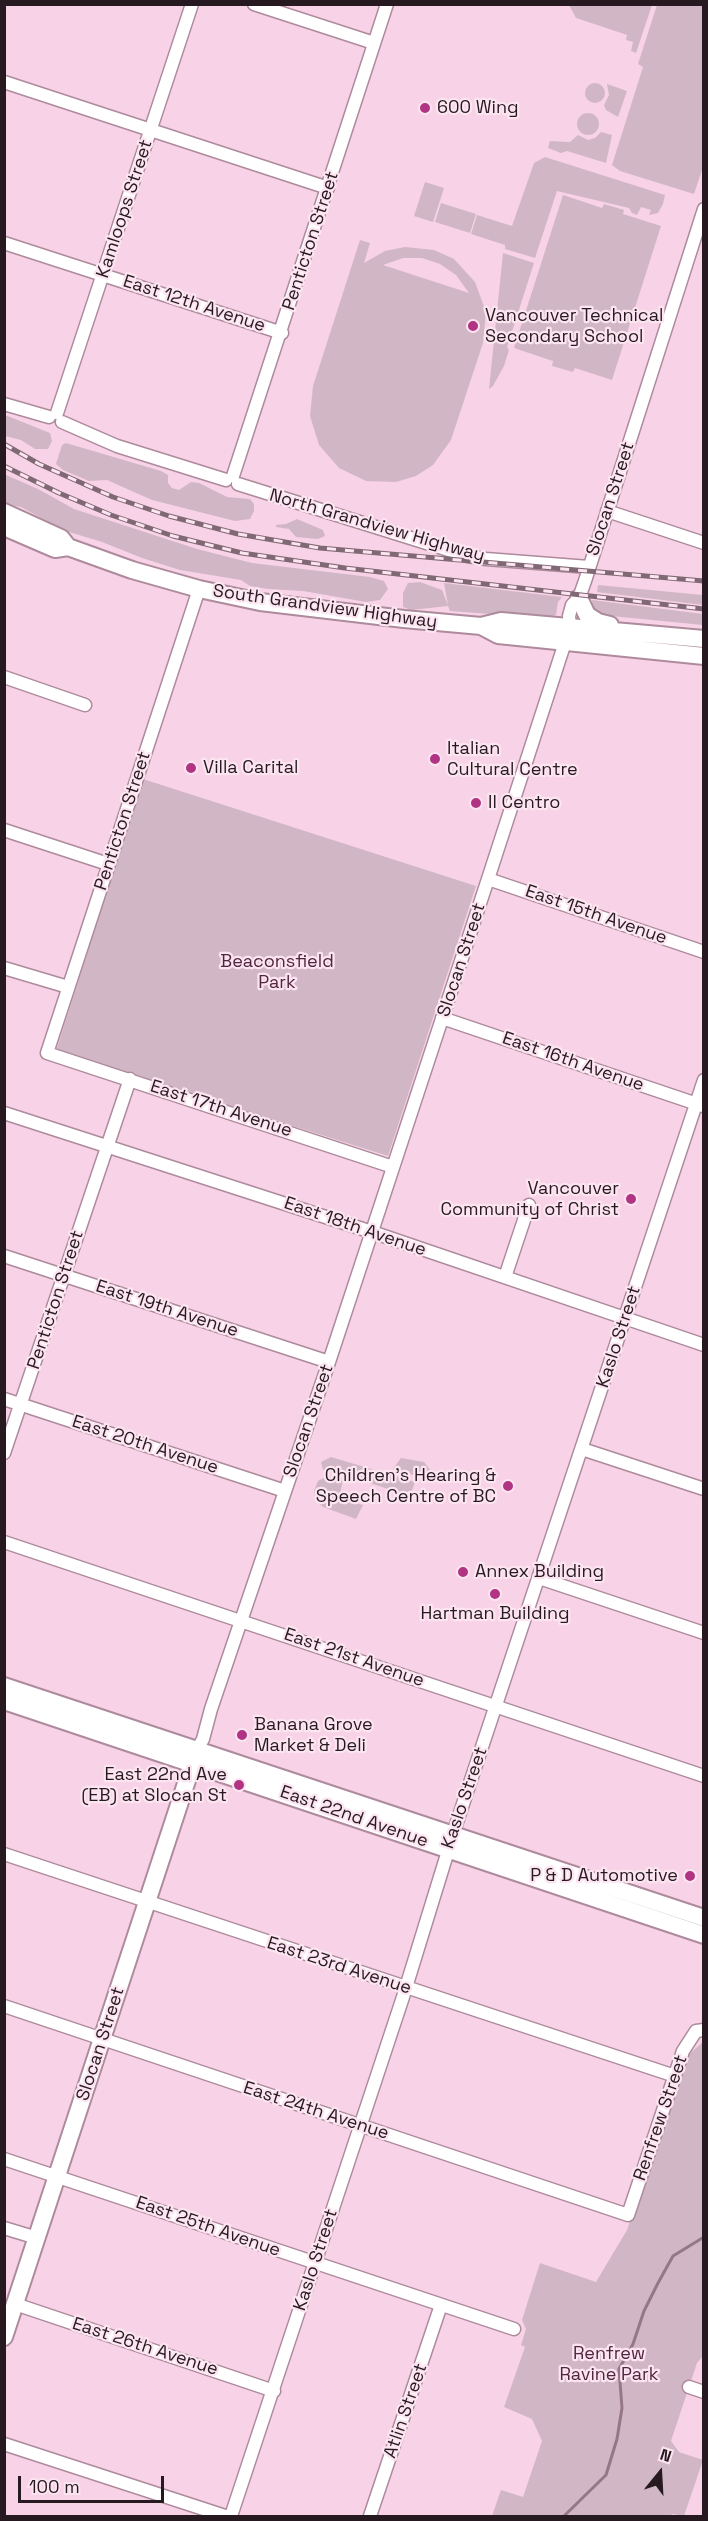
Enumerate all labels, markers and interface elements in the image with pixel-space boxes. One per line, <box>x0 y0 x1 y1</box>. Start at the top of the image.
place label: 600 Wing <box>437 97 518 119</box>
marker: 600 Wing <box>418 101 432 115</box>
street label: Kamloops Street <box>92 137 158 281</box>
street label: Penticton Street <box>278 169 344 313</box>
street label: East 12th Avenue <box>120 271 268 337</box>
place label: Vancouver Technical Secondary School <box>485 305 663 348</box>
marker: Vancouver Technical Secondary School <box>466 319 480 333</box>
street label: Slocan Street <box>582 439 640 559</box>
street label: North Grandview Highway <box>267 485 487 567</box>
street label: South Grandview Highway <box>211 581 439 633</box>
place label: Italian Cultural Centre <box>447 738 578 780</box>
street label: Penticton Street <box>90 749 156 893</box>
marker: Italian Cultural Centre <box>428 752 442 766</box>
place label: Villa Carital <box>203 757 298 779</box>
marker: Villa Carital <box>184 761 198 775</box>
place label: Il Centro <box>488 792 560 814</box>
marker: Il Centro <box>469 796 483 810</box>
street label: East 15th Avenue <box>522 881 670 949</box>
street label: Slocan Street <box>433 900 491 1020</box>
park label: Beaconsfield Park <box>220 951 334 994</box>
street label: East 16th Avenue <box>499 1028 647 1096</box>
street label: East 17th Avenue <box>147 1076 295 1142</box>
place label: Vancouver Community of Christ <box>440 1178 619 1220</box>
marker: Vancouver Community of Christ <box>624 1192 638 1206</box>
street label: East 18th Avenue <box>281 1193 429 1261</box>
street label: Penticton Street <box>23 1228 89 1372</box>
street label: East 19th Avenue <box>93 1276 241 1342</box>
street label: Kaslo Street <box>592 1283 646 1391</box>
street label: Slocan Street <box>280 1362 338 1480</box>
street label: East 20th Avenue <box>69 1411 221 1479</box>
place label: Children’s Hearing & Speech Centre of BC <box>316 1465 496 1508</box>
marker: Children’s Hearing & Speech Centre of BC <box>501 1479 515 1493</box>
place label: Annex Building <box>475 1561 604 1583</box>
marker: Annex Building <box>456 1565 470 1579</box>
marker: Hartman Building <box>488 1587 502 1601</box>
place label: Hartman Building <box>420 1603 570 1625</box>
street label: East 21st Avenue <box>281 1624 427 1692</box>
place label: Banana Grove Market & Deli <box>254 1714 373 1756</box>
marker: Banana Grove Market & Deli <box>235 1728 249 1742</box>
street label: Kaslo Street <box>438 1744 492 1852</box>
place label: East 22nd Ave (EB) at Slocan St <box>81 1764 227 1806</box>
marker: East 22nd Ave (EB) at Slocan St <box>232 1778 246 1792</box>
street label: East 22nd Avenue <box>277 1782 431 1852</box>
place label: P & D Automotive <box>530 1865 678 1887</box>
marker: P & D Automotive <box>683 1869 697 1883</box>
street label: East 23rd Avenue <box>264 1932 414 2000</box>
street label: Slocan Street <box>72 1984 130 2104</box>
street label: Renfrew Street <box>629 2052 693 2184</box>
street label: East 24th Avenue <box>241 2077 391 2145</box>
street label: East 25th Avenue <box>133 2192 283 2262</box>
street label: Kaslo Street <box>289 2206 343 2314</box>
street label: East 26th Avenue <box>69 2313 221 2381</box>
park label: Renfrew Ravine Park <box>559 2343 659 2386</box>
street label: Atlin Street <box>380 2361 432 2461</box>
north arrow <box>630 2443 690 2503</box>
text: N <box>657 2444 674 2467</box>
scale bar <box>21 2464 166 2502</box>
text: 100 m <box>29 2475 80 2498</box>

